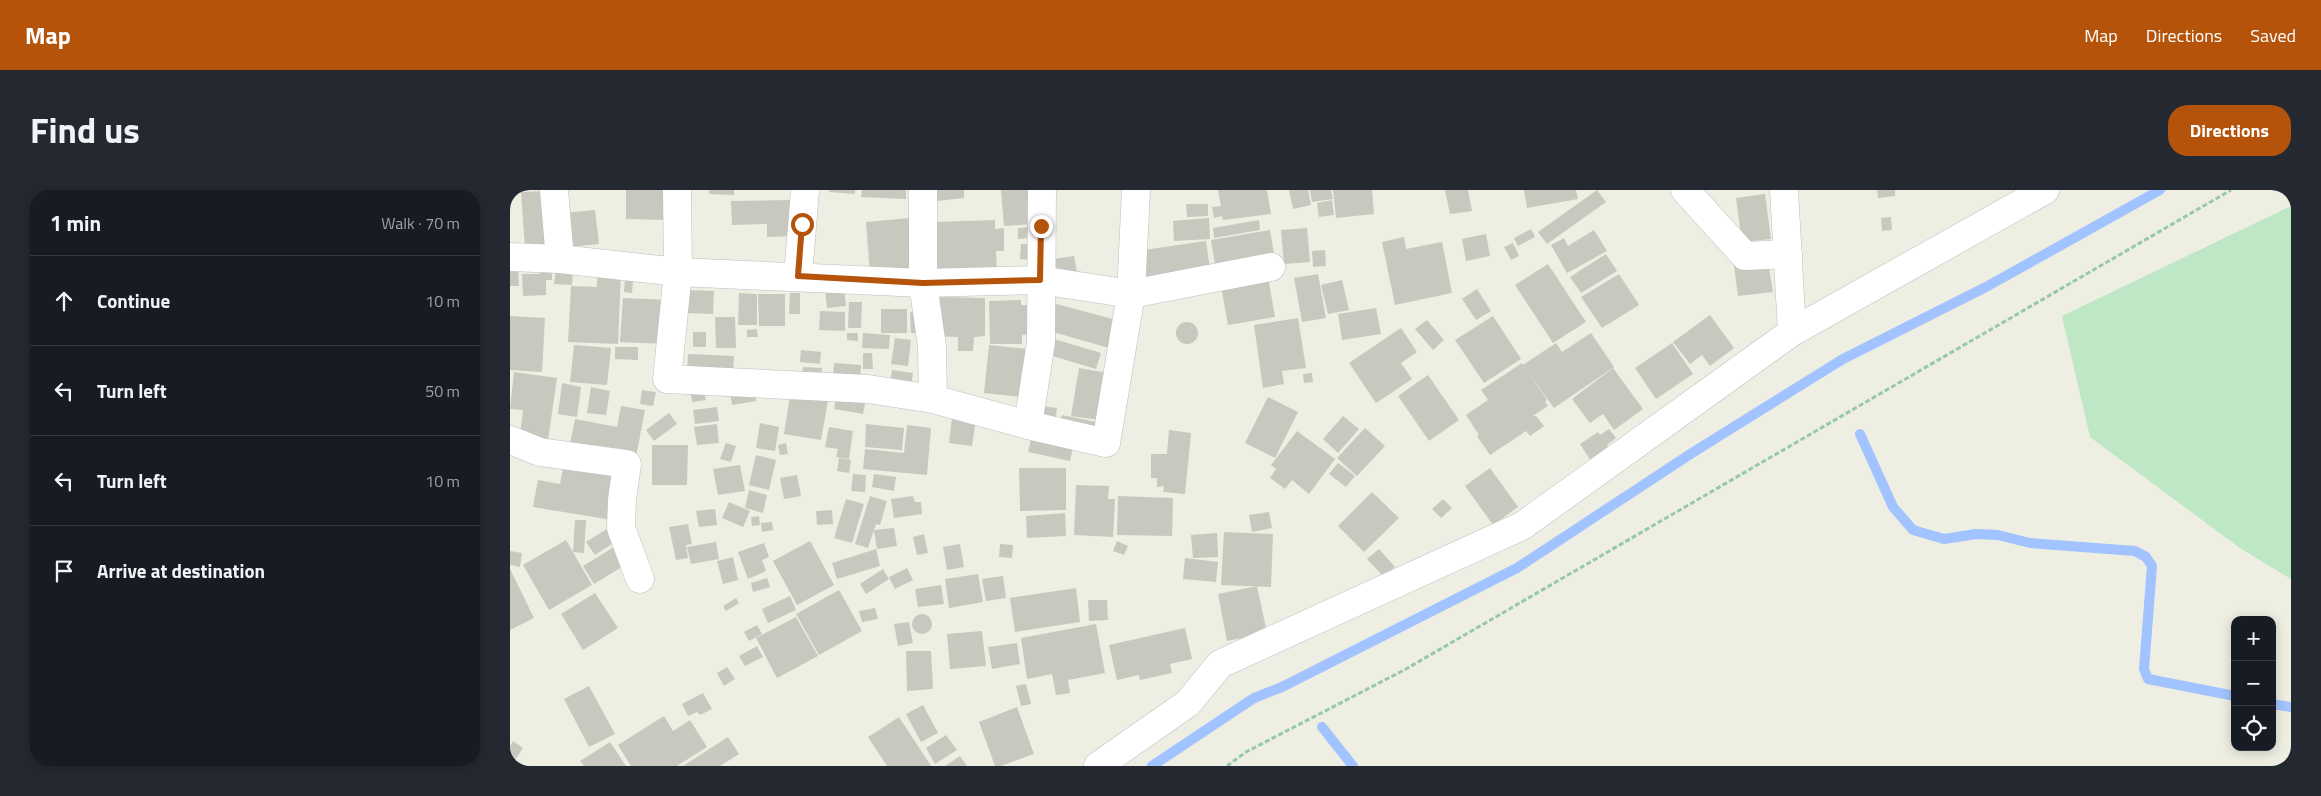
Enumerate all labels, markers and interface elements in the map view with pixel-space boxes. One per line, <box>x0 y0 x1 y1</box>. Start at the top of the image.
text: Map <box>25 17 71 53</box>
text: Map <box>2084 22 2118 49</box>
text: Directions <box>2146 22 2222 49</box>
text: Saved <box>2250 22 2296 49</box>
text: Find us <box>30 103 140 157</box>
button: Directions <box>2168 105 2291 156</box>
text: 1 min <box>50 207 101 239</box>
text: Walk · 70 m <box>381 211 460 235</box>
route start <box>791 213 814 236</box>
route end <box>1030 215 1053 238</box>
text: Continue <box>97 286 170 315</box>
icon: ahead <box>50 287 78 315</box>
text: 10 m <box>425 289 460 313</box>
text: Turn left <box>97 376 167 405</box>
icon: left <box>50 377 78 405</box>
text: 50 m <box>425 379 460 403</box>
text: Turn left <box>97 466 167 495</box>
icon: left <box>50 467 78 495</box>
text: 10 m <box>425 469 460 493</box>
text: Arrive at destination <box>97 556 265 585</box>
icon: arrive <box>50 557 78 585</box>
map controls <box>2231 616 2276 751</box>
button: + <box>2231 616 2276 661</box>
button: − <box>2231 661 2276 706</box>
button: locate <box>2231 706 2276 751</box>

